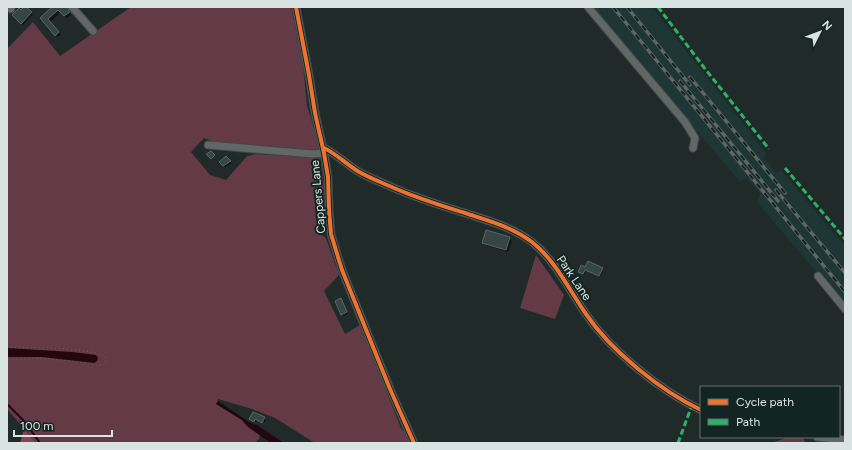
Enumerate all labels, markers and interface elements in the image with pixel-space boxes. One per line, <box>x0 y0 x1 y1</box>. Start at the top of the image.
north arrow <box>800 12 840 52</box>
text: N <box>819 18 835 33</box>
street label: Cappers Lane <box>308 159 328 234</box>
street label: Park Lane <box>554 253 594 304</box>
legend <box>700 386 840 438</box>
text: Cycle path <box>736 395 794 409</box>
scale bar <box>14 412 112 438</box>
text: Path <box>736 415 760 429</box>
text: 100 m <box>20 419 54 433</box>

